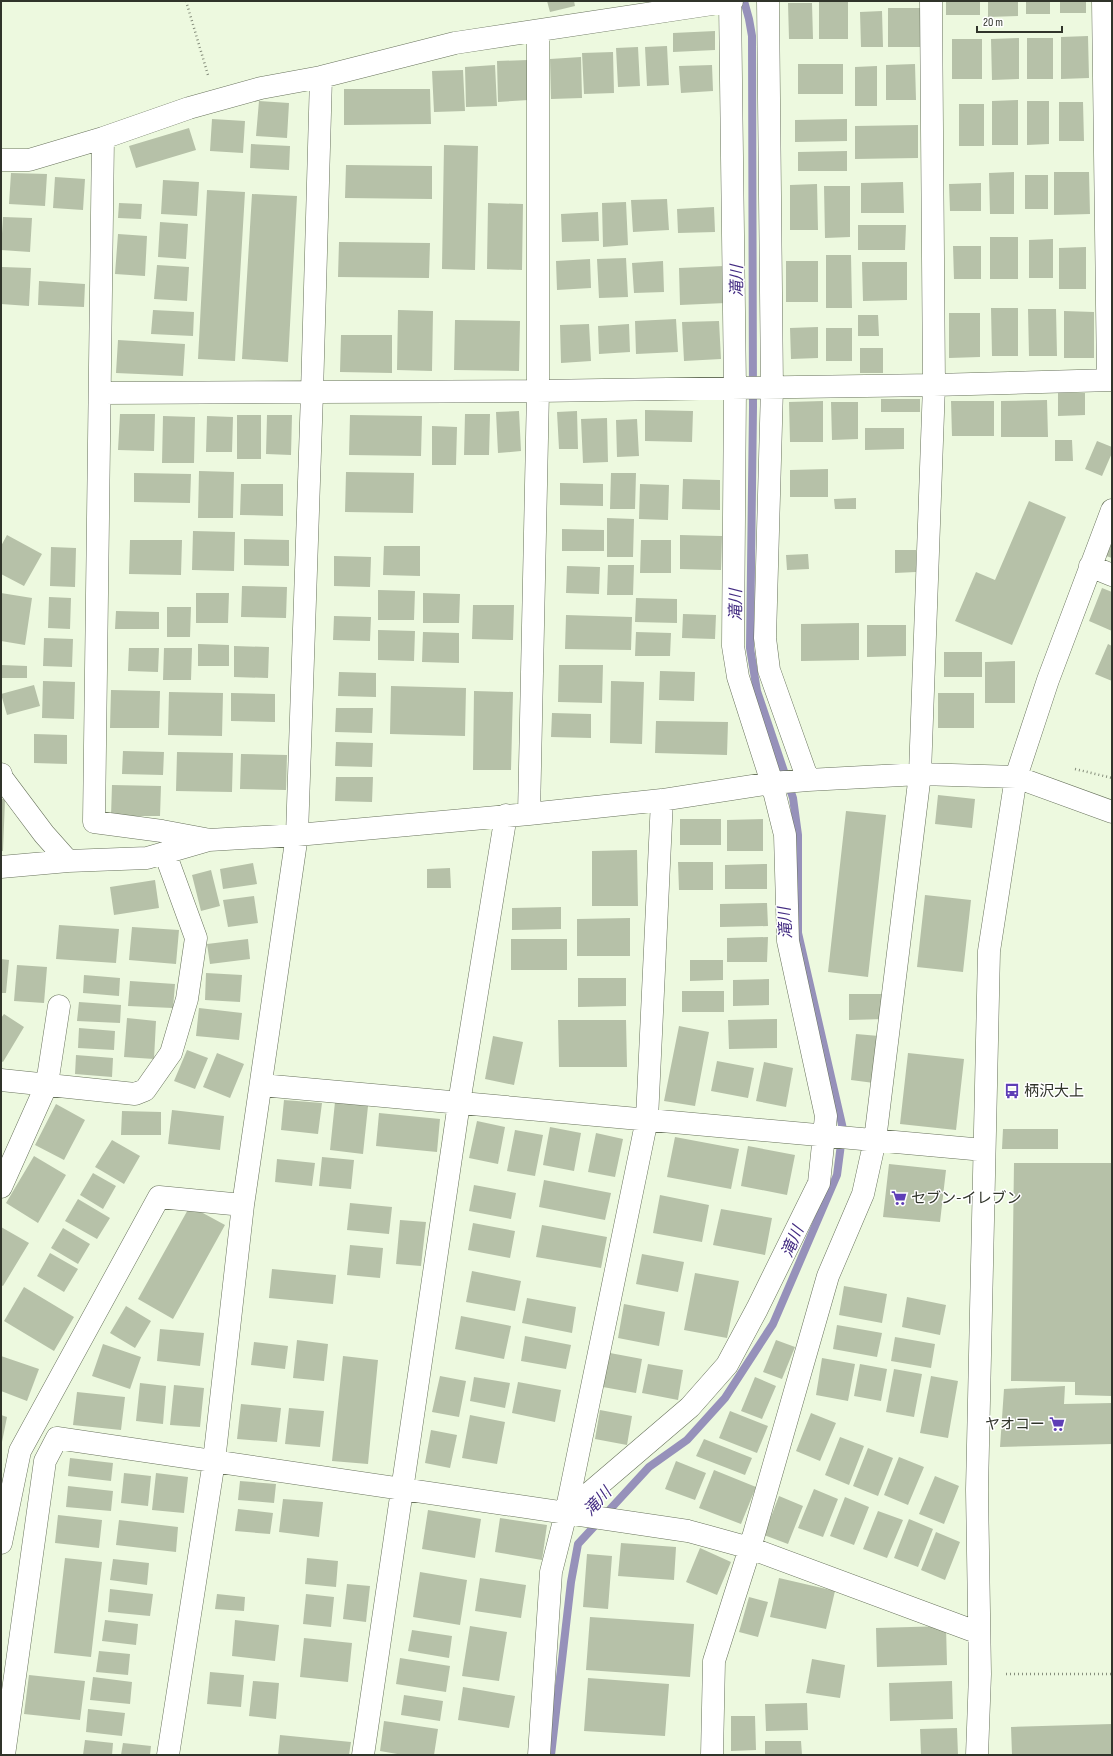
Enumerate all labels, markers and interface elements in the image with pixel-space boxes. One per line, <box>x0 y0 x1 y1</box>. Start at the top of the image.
scale bar <box>977 8 1062 34</box>
text: 20 m <box>983 15 1003 30</box>
water label: 滝川 <box>728 263 747 297</box>
water label: 滝川 <box>727 587 746 621</box>
water label: 滝川 <box>775 904 797 940</box>
bus stop icon: 柄沢大上 <box>1003 1082 1021 1100</box>
place label: 柄沢大上 <box>1024 1082 1084 1101</box>
supermarket icon: セブン-イレブン <box>890 1189 908 1207</box>
place label: セブン-イレブン <box>911 1189 1022 1208</box>
water label: 滝川 <box>778 1222 809 1260</box>
place label: ヤオコー <box>985 1415 1045 1434</box>
supermarket icon: ヤオコー <box>1048 1415 1066 1433</box>
water label: 滝川 <box>580 1482 617 1520</box>

